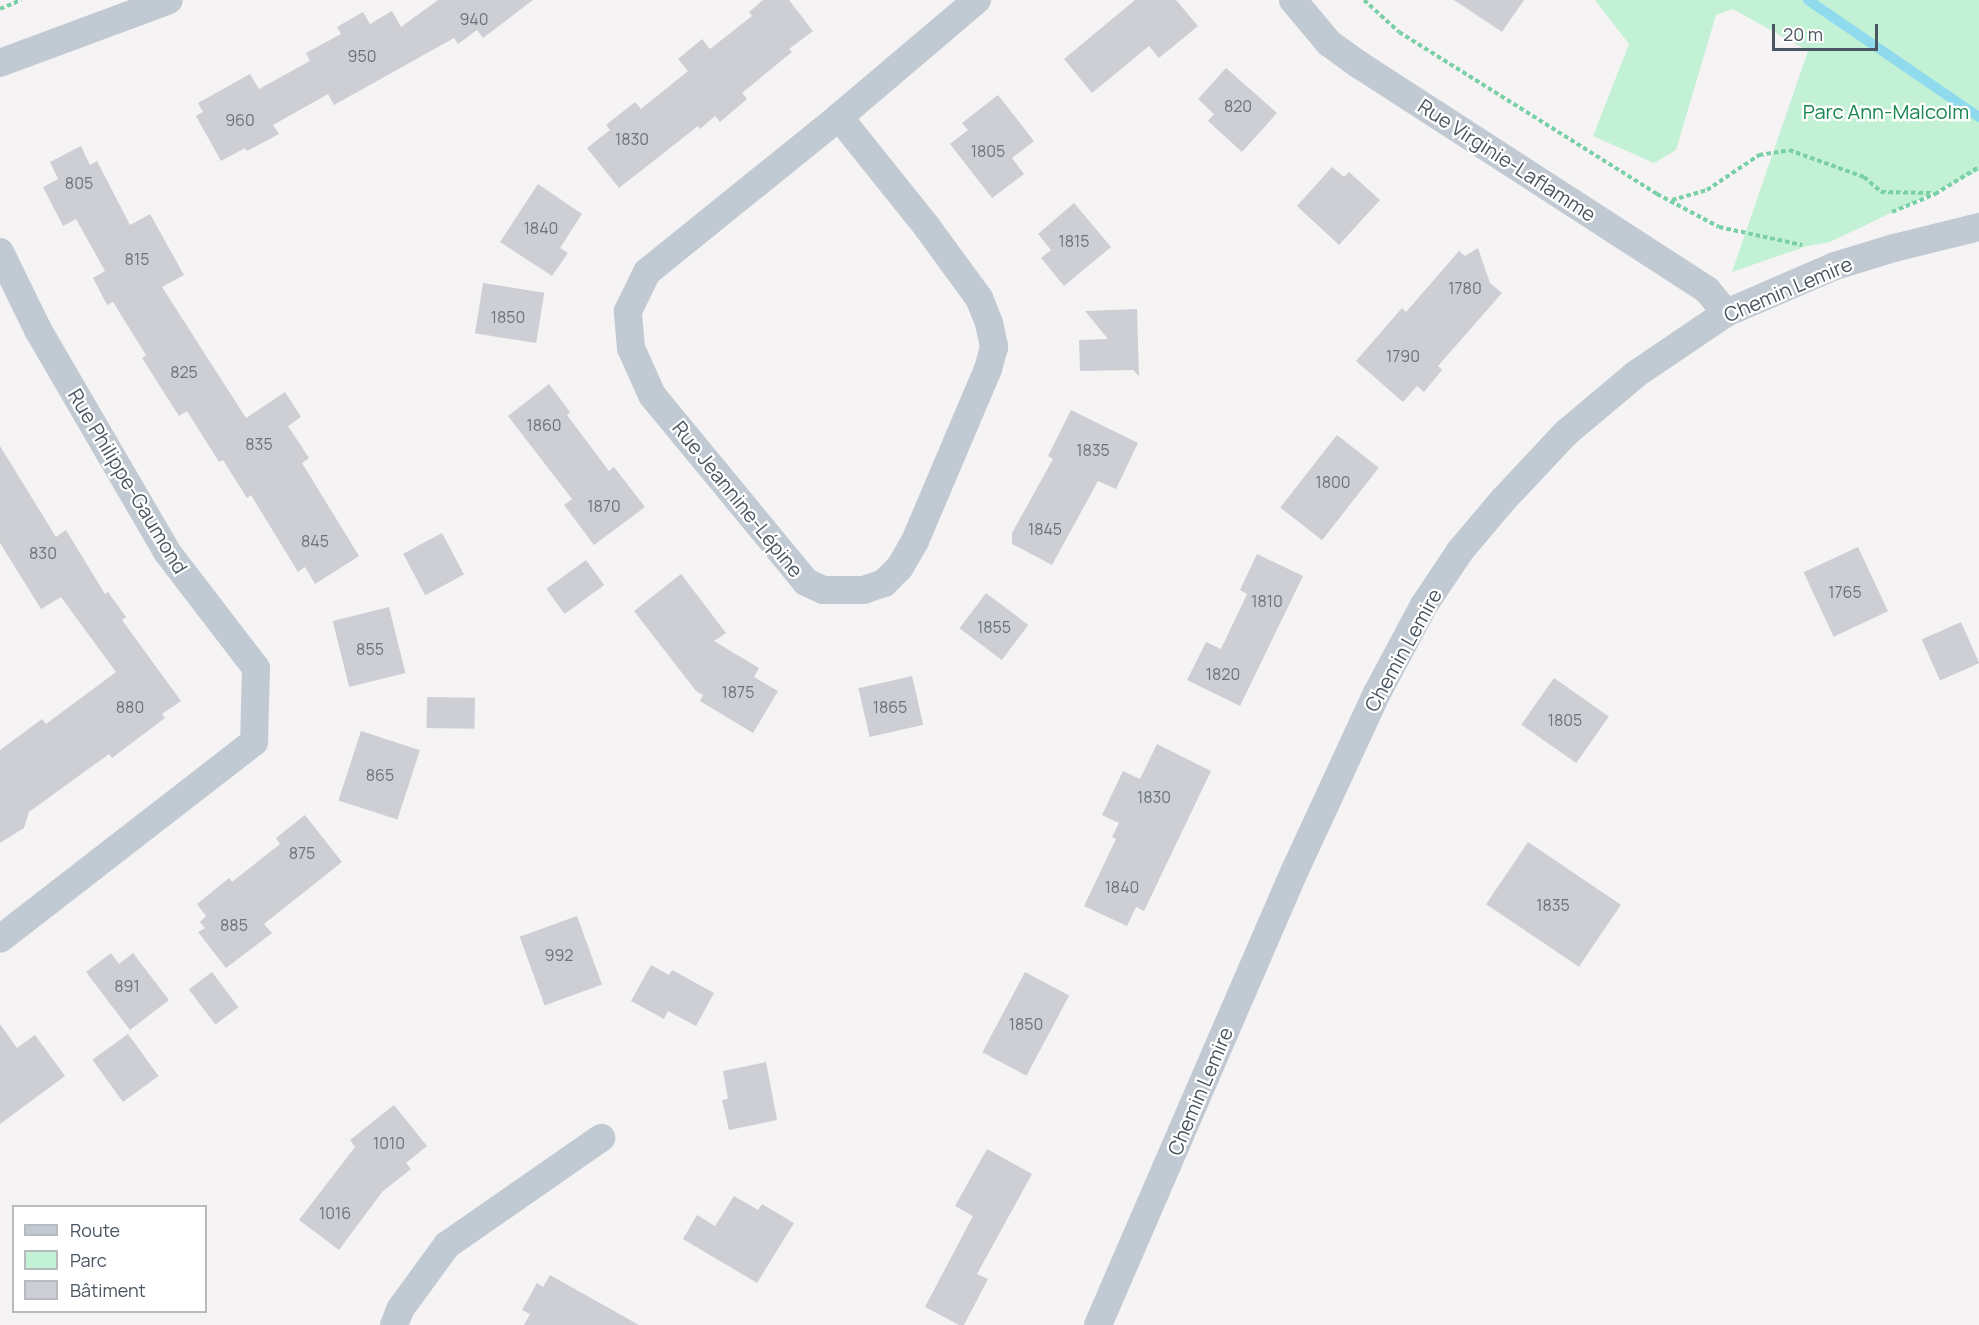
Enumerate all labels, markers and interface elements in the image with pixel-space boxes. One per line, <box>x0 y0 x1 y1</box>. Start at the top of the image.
house number: 940 <box>459 9 489 29</box>
scale bar <box>1775 12 1882 50</box>
text: 20 m <box>1783 22 1823 46</box>
house number: 950 <box>348 46 376 66</box>
street label: Rue Virginie-Laflamme <box>1414 94 1600 226</box>
house number: 820 <box>1224 96 1252 116</box>
park label: Parc Ann-Malcolm <box>1803 99 1969 123</box>
house number: 960 <box>225 110 255 130</box>
house number: 1830 <box>615 129 649 149</box>
house number: 1805 <box>971 141 1005 161</box>
house number: 805 <box>65 173 93 193</box>
house number: 1840 <box>524 218 558 238</box>
house number: 1815 <box>1058 231 1090 251</box>
house number: 815 <box>125 249 149 269</box>
street label: Chemin Lemire <box>1720 251 1856 327</box>
house number: 1780 <box>1448 278 1482 298</box>
house number: 1850 <box>491 307 525 327</box>
house number: 1790 <box>1386 346 1420 366</box>
house number: 825 <box>170 362 198 382</box>
street label: Rue Philippe-Gaumond <box>63 384 193 578</box>
house number: 1860 <box>526 415 562 435</box>
street label: Rue Jeannine-Lépine <box>668 416 808 582</box>
house number: 835 <box>245 434 273 454</box>
house number: 1835 <box>1076 440 1110 460</box>
house number: 1800 <box>1315 472 1351 492</box>
house number: 1870 <box>587 496 621 516</box>
house number: 1845 <box>1028 519 1062 539</box>
house number: 845 <box>301 531 329 551</box>
house number: 830 <box>29 543 57 563</box>
house number: 1765 <box>1828 582 1862 602</box>
street label: Chemin Lemire <box>1359 584 1447 716</box>
house number: 1810 <box>1251 591 1283 611</box>
house number: 1855 <box>977 617 1011 637</box>
house number: 855 <box>356 639 384 659</box>
house number: 1820 <box>1206 664 1240 684</box>
house number: 1875 <box>722 682 754 702</box>
house number: 880 <box>116 697 144 717</box>
house number: 1865 <box>873 697 907 717</box>
house number: 1805 <box>1548 710 1582 730</box>
house number: 865 <box>366 765 394 785</box>
house number: 1830 <box>1137 787 1171 807</box>
house number: 875 <box>289 843 315 863</box>
house number: 1840 <box>1105 877 1139 897</box>
house number: 1835 <box>1536 895 1570 915</box>
house number: 885 <box>220 915 248 935</box>
house number: 992 <box>545 945 573 965</box>
house number: 891 <box>114 976 140 996</box>
house number: 1850 <box>1009 1014 1043 1034</box>
street label: Chemin Lemire <box>1162 1023 1238 1159</box>
house number: 1010 <box>373 1133 405 1153</box>
house number: 1016 <box>319 1203 351 1223</box>
legend <box>12 1205 207 1313</box>
text: Route <box>70 1218 120 1242</box>
text: Parc <box>70 1248 107 1272</box>
text: Bâtiment <box>70 1278 146 1302</box>

